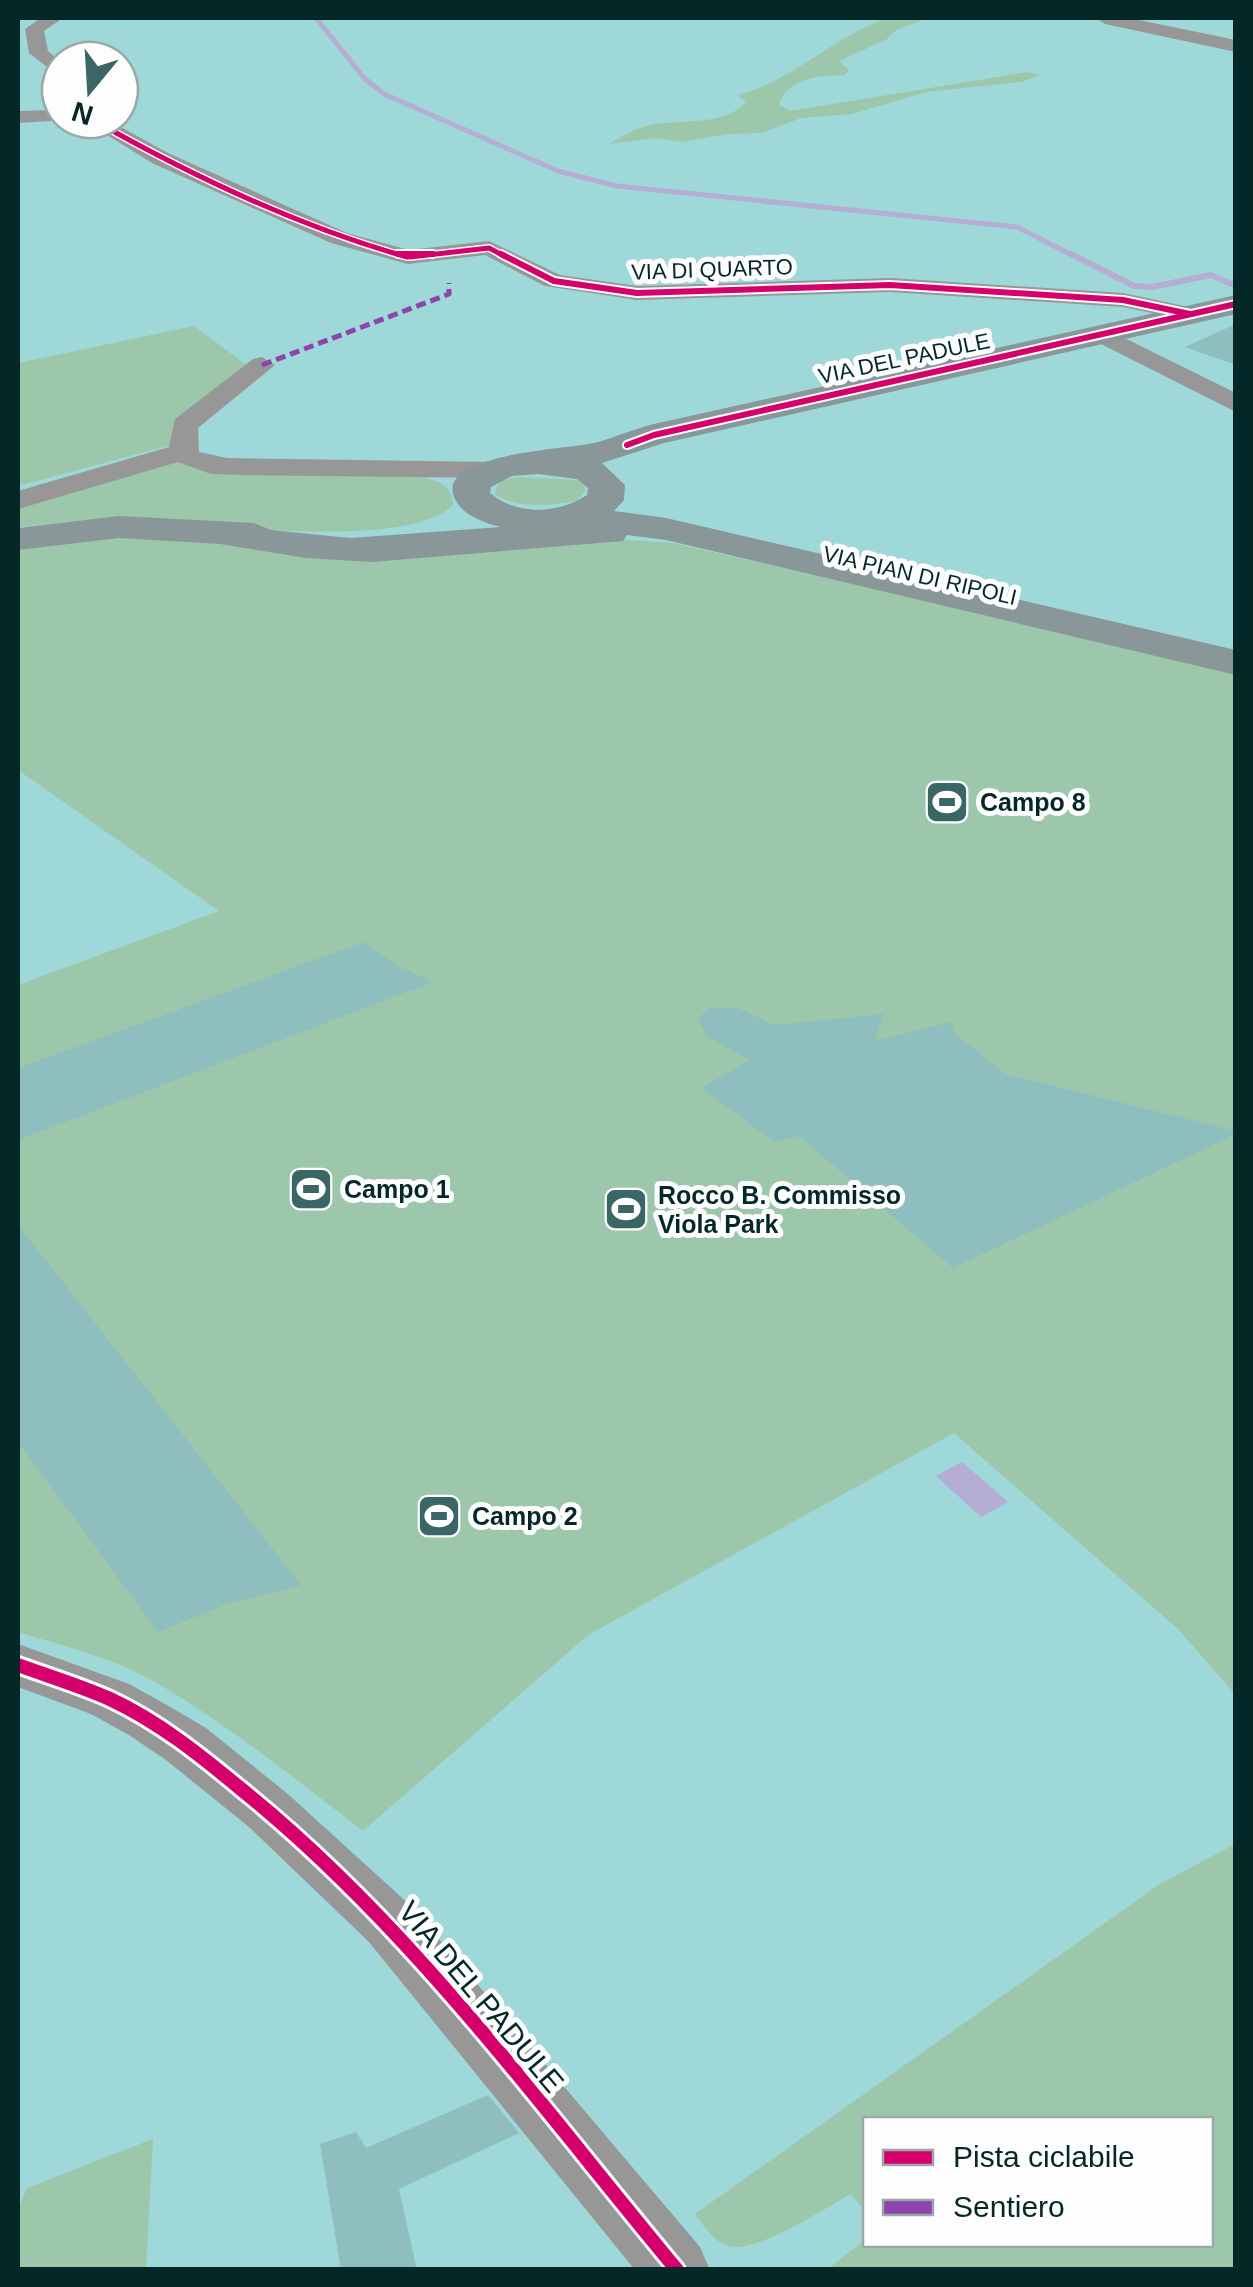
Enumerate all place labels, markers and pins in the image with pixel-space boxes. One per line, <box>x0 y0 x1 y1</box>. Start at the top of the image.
sports icon: Campo 8 <box>924 779 970 825</box>
place label: Campo 8 <box>980 788 1086 816</box>
sports icon: Campo 1 <box>288 1166 334 1212</box>
place label: Campo 1 <box>344 1175 450 1203</box>
place label: Rocco B. Commisso Viola Park <box>658 1181 901 1238</box>
sports icon: Rocco B. Commisso Viola Park <box>603 1186 649 1232</box>
sports icon: Campo 2 <box>416 1493 462 1539</box>
place label: Campo 2 <box>472 1502 578 1530</box>

